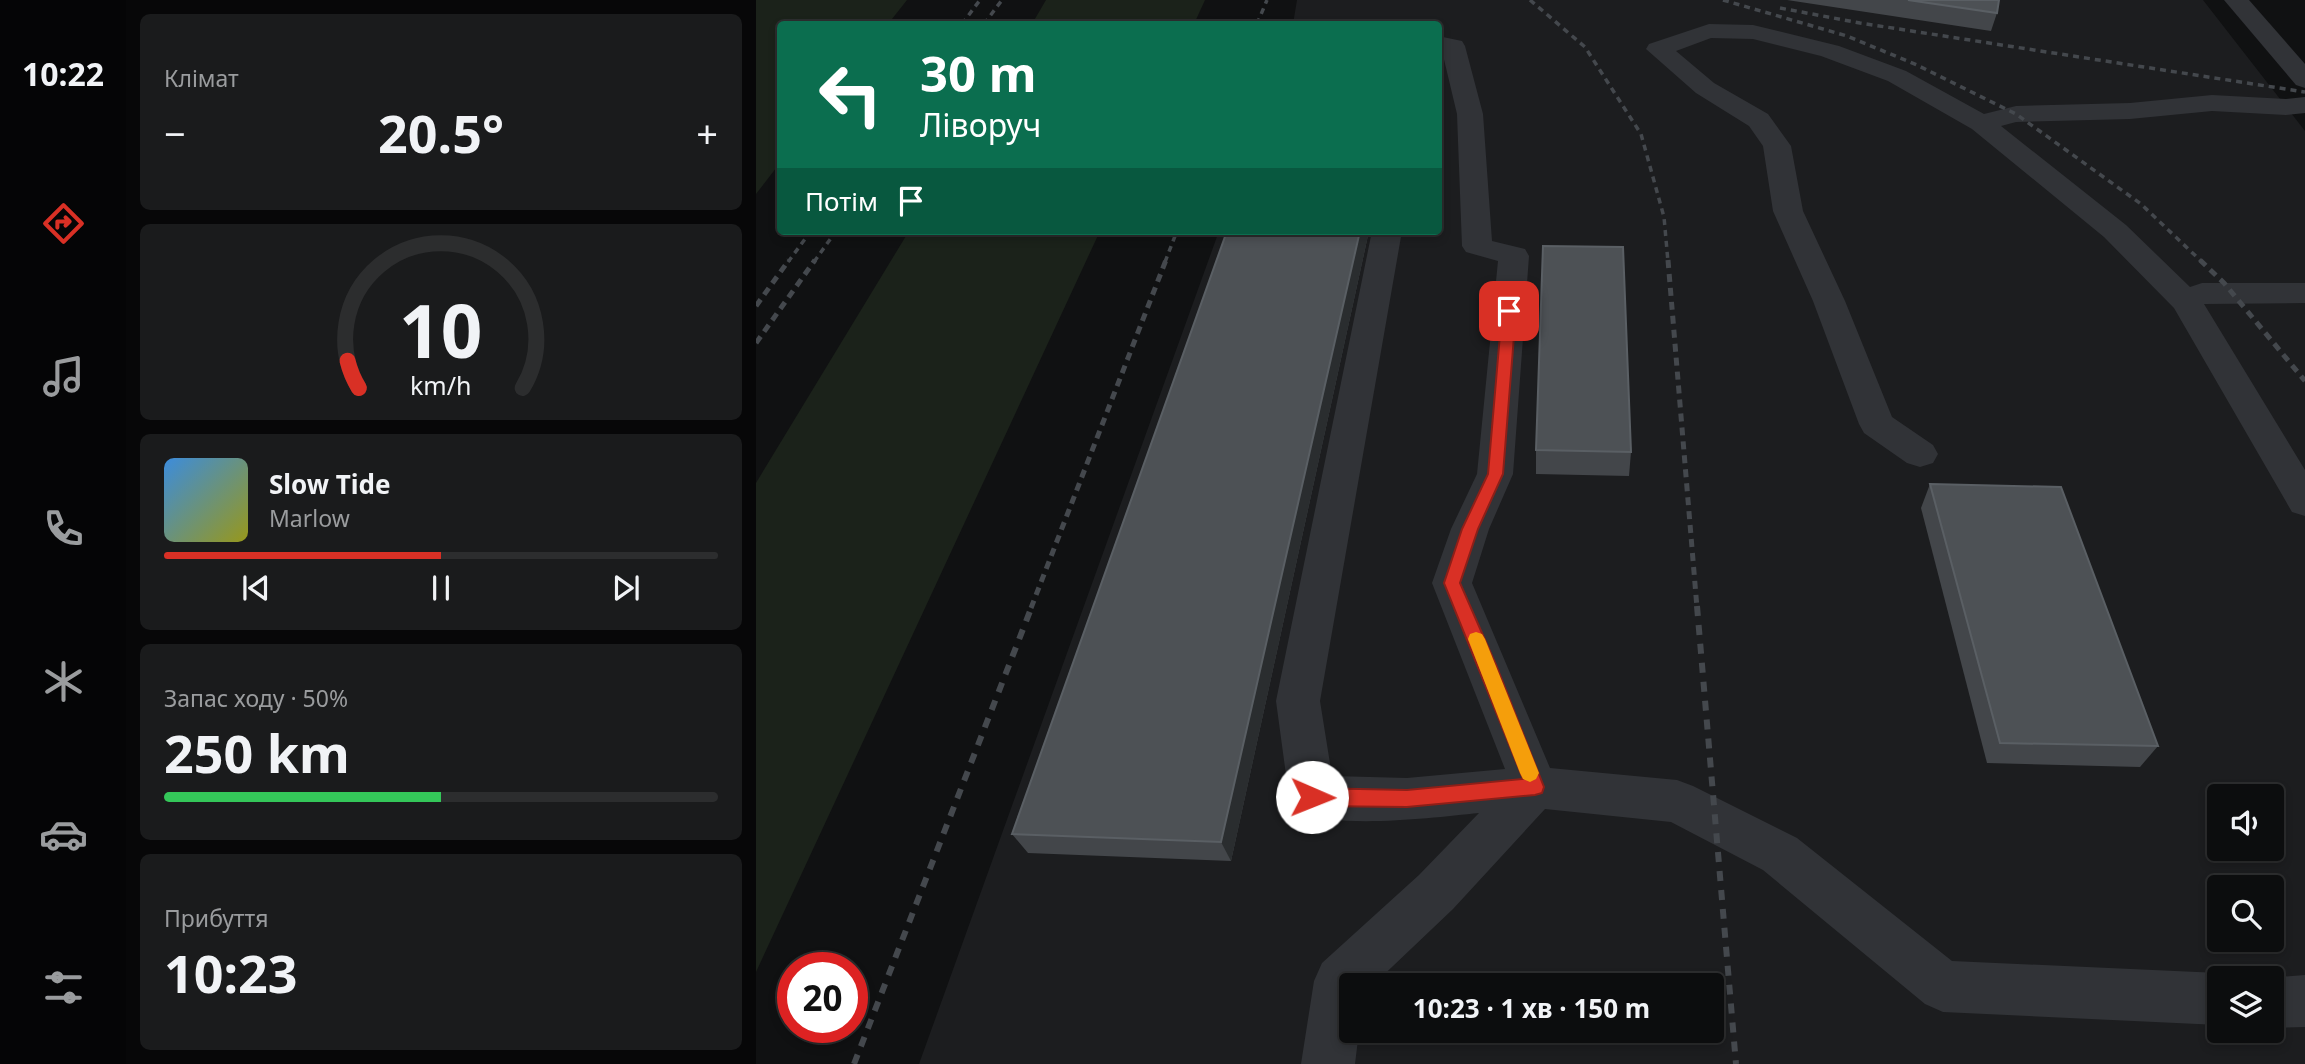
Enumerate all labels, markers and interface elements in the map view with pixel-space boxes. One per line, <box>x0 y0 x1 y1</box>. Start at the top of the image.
text: 30 m <box>920 40 1037 106</box>
icon: left <box>805 49 896 140</box>
text: 10:22 <box>22 52 104 95</box>
text: Клімат <box>164 62 239 94</box>
text: 20.5° <box>378 97 504 168</box>
text: Ліворуч <box>920 103 1041 146</box>
text: − <box>164 107 186 159</box>
text: + <box>696 107 718 159</box>
icon: arrive <box>892 182 930 220</box>
text: Потім <box>805 183 878 219</box>
icon: directions <box>39 199 88 248</box>
text: 10 <box>399 280 483 379</box>
pin <box>1479 281 1539 341</box>
icon: arrive <box>1490 292 1528 330</box>
icon: music <box>39 352 88 401</box>
text: km/h <box>410 368 472 402</box>
text: Slow Tide <box>269 466 391 502</box>
text: Marlow <box>269 502 350 534</box>
icon: phone <box>39 504 88 553</box>
icon: previous <box>237 569 275 607</box>
icon: pause <box>422 569 460 607</box>
icon: next <box>607 569 645 607</box>
icon: climate <box>39 657 88 706</box>
text: Запас ходу · 50% <box>164 682 348 714</box>
text: 250 km <box>164 717 350 788</box>
position arrow <box>1275 760 1349 834</box>
map controls <box>2207 784 2284 1043</box>
button: sound <box>2207 784 2284 861</box>
icon: car <box>39 810 88 859</box>
button: search <box>2207 875 2284 952</box>
text: Прибуття <box>164 902 269 934</box>
text: 10:23 <box>164 937 298 1008</box>
speed limit sign: 20 <box>777 952 868 1043</box>
icon: filters <box>39 963 88 1012</box>
button: layers <box>2207 966 2284 1043</box>
text: 10:23 · 1 хв · 150 m <box>1413 990 1650 1026</box>

